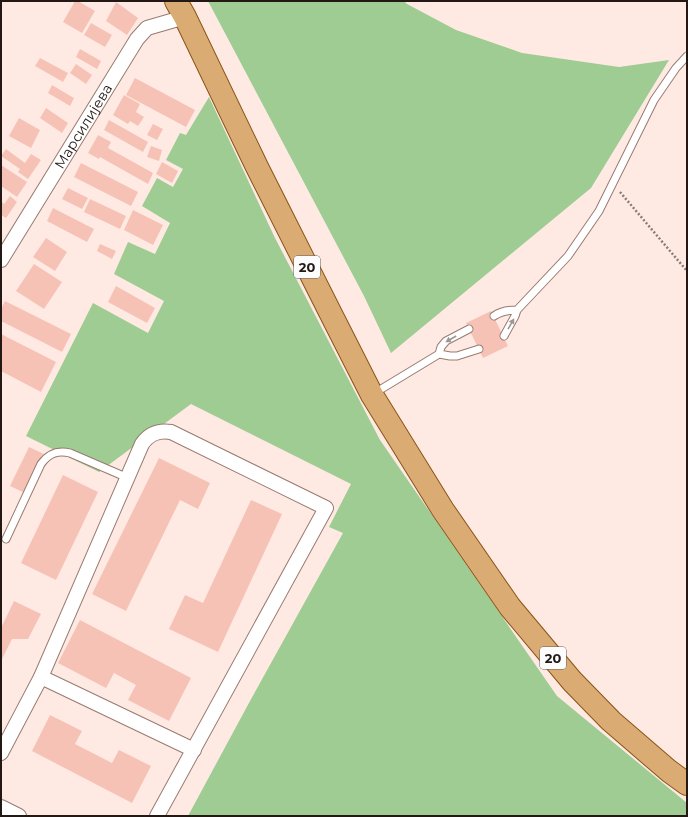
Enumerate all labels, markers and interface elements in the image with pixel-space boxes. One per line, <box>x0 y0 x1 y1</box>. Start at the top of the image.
street label: Марсилијева <box>50 80 116 172</box>
road number: 20 <box>294 256 320 278</box>
one-way arrow <box>507 318 514 329</box>
one-way arrow <box>445 335 457 342</box>
road number: 20 <box>540 647 566 669</box>

